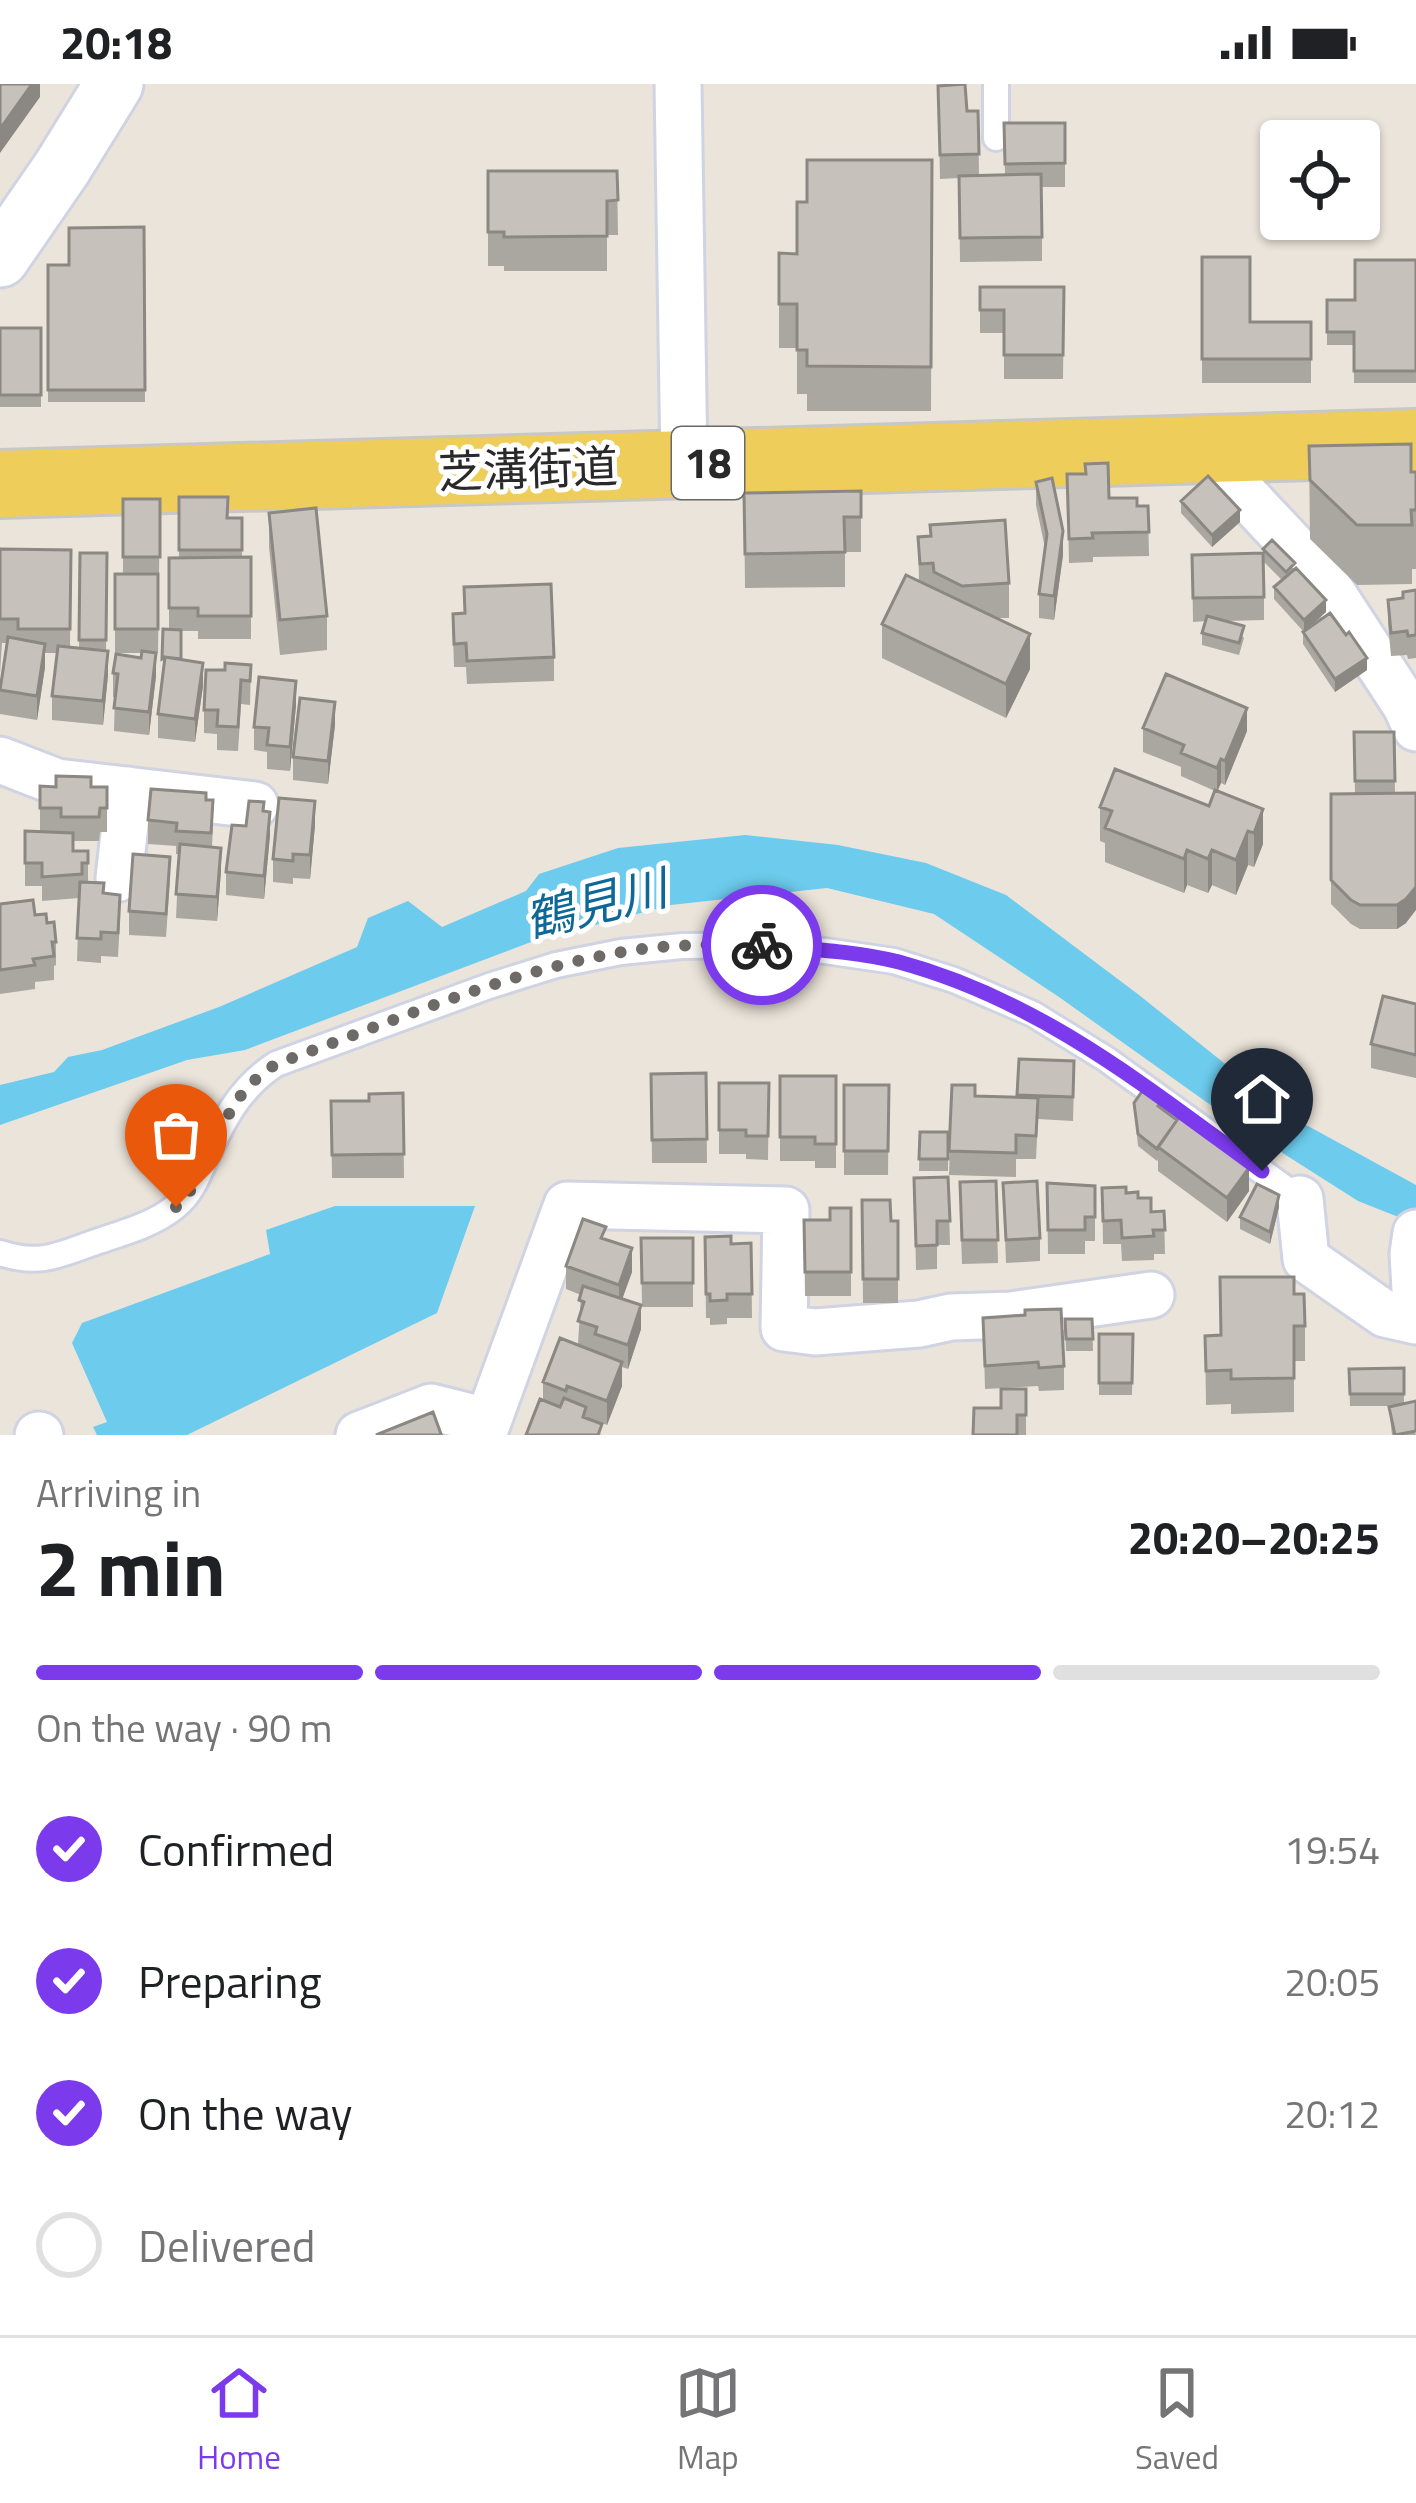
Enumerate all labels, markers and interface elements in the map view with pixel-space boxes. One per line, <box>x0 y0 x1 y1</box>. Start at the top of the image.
text: 20:18 <box>60 8 172 76</box>
map controls <box>1260 120 1380 240</box>
button: locate <box>1260 120 1380 240</box>
road number: 18 <box>672 427 744 499</box>
street label: 芝溝街道 <box>437 431 619 505</box>
water label: 鶴見川 <box>517 849 679 956</box>
courier <box>702 885 822 1005</box>
icon: bike <box>729 912 795 978</box>
pin <box>1211 1048 1313 1171</box>
icon: home <box>1229 1066 1295 1132</box>
pin <box>125 1084 227 1207</box>
icon: bag <box>143 1102 209 1168</box>
text: Arriving in <box>36 1463 201 1522</box>
text: 20:20–20:25 <box>1128 1503 1380 1571</box>
text: 2 min <box>36 1508 226 1626</box>
text: On the way · 90 m <box>36 1698 332 1757</box>
text: Confirmed <box>138 1815 334 1883</box>
icon: check <box>36 1816 102 1882</box>
text: 19:54 <box>1284 1820 1380 1879</box>
text: Preparing <box>138 1947 322 2015</box>
icon: check <box>36 1948 102 2014</box>
text: 20:05 <box>1284 1952 1380 2011</box>
text: On the way <box>138 2079 352 2147</box>
icon: check <box>36 2080 102 2146</box>
text: 20:12 <box>1284 2084 1380 2143</box>
text: Delivered <box>138 2211 316 2279</box>
tab: Home <box>197 2360 281 2482</box>
tab: Map <box>675 2360 741 2482</box>
tab: Saved <box>1135 2360 1219 2482</box>

